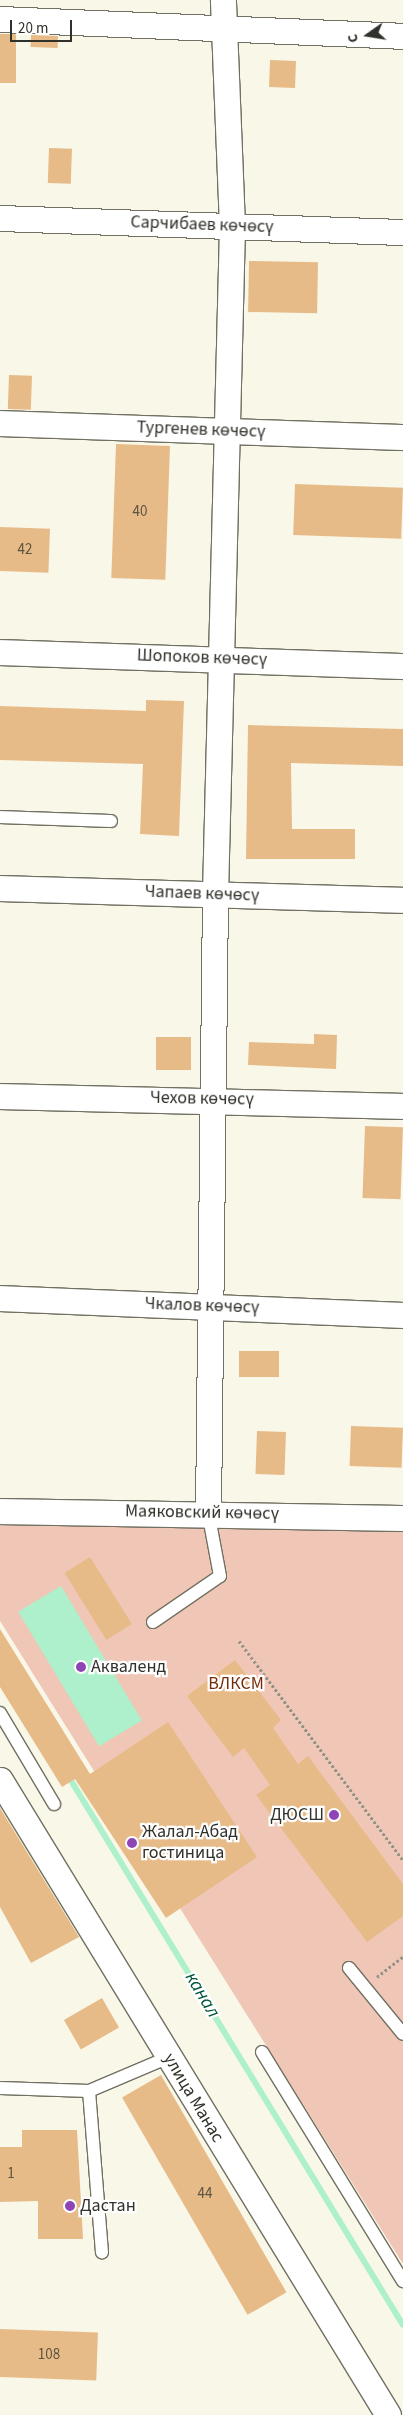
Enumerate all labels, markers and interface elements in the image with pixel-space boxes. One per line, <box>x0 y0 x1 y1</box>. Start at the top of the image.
scale bar <box>12 10 75 42</box>
north arrow <box>343 10 393 60</box>
text: 20 m <box>18 18 48 39</box>
text: С <box>343 32 364 45</box>
street label: Сарчибаев көчөсү <box>130 212 274 238</box>
street label: Тургенев көчөсү <box>136 417 266 443</box>
house number: 40 <box>133 503 147 521</box>
house number: 42 <box>18 541 32 559</box>
street label: Шопоков көчөсү <box>136 645 268 671</box>
street label: Чапаев көчөсү <box>144 881 260 907</box>
street label: Чехов көчөсү <box>150 1087 254 1111</box>
street label: Чкалов көчөсү <box>144 1293 260 1319</box>
street label: Маяковский көчөсү <box>125 1501 279 1525</box>
place label: Акваленд <box>91 1656 166 1678</box>
marker: Акваленд <box>75 1661 87 1673</box>
park label: ВЛКСМ <box>208 1673 264 1695</box>
place label: ДЮСШ <box>270 1804 324 1826</box>
marker: ДЮСШ <box>328 1809 340 1821</box>
place label: Жалал-Абад гостиница <box>142 1822 238 1865</box>
marker: Жалал-Абад гостиница <box>126 1837 138 1849</box>
water label: канал <box>180 1968 224 2022</box>
street label: улица Манас <box>158 2049 228 2147</box>
house number: 1 <box>7 2165 15 2183</box>
house number: 44 <box>198 2185 212 2203</box>
place label: Дастан <box>80 2195 136 2217</box>
marker: Дастан <box>64 2200 76 2212</box>
house number: 108 <box>38 2346 60 2364</box>

